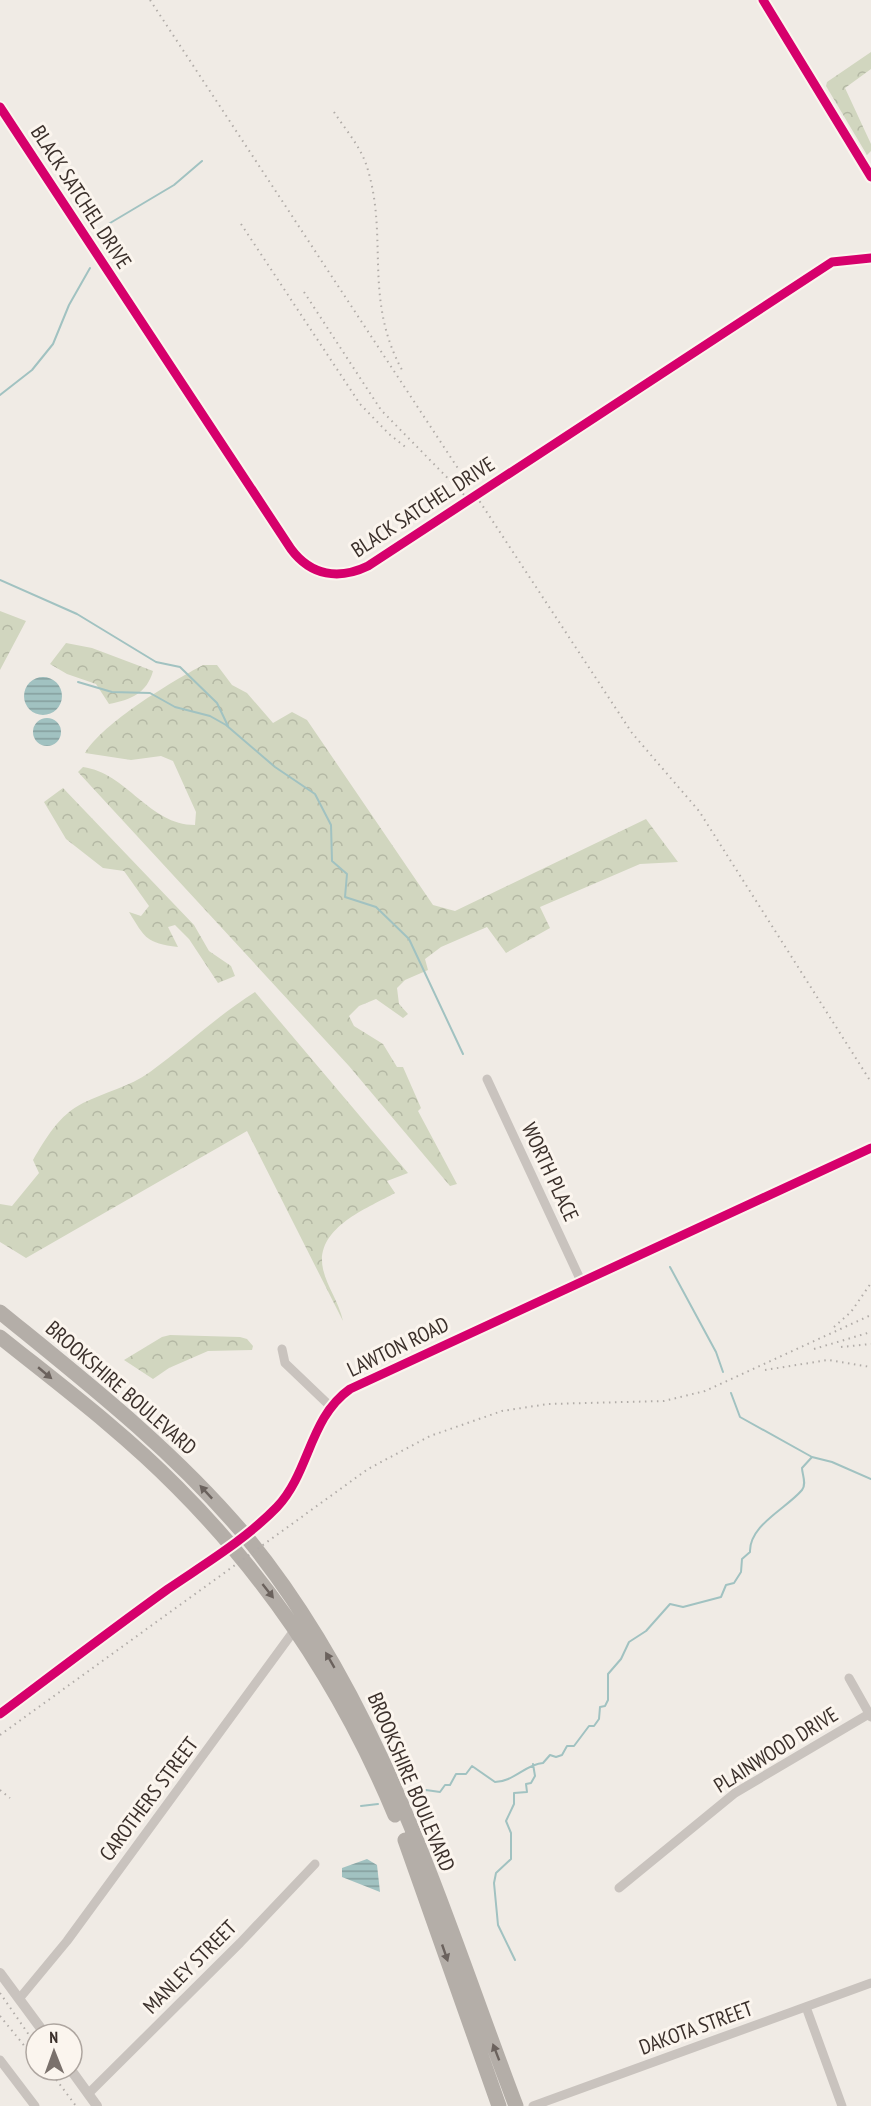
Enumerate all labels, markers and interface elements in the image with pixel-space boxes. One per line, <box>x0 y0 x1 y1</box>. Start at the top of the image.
street label: BLACK SATCHEL DRIVE <box>25 120 138 274</box>
street label: BLACK SATCHEL DRIVE <box>346 450 500 563</box>
street label: WORTH PLACE <box>516 1118 585 1225</box>
street label: LAWTON ROAD <box>343 1310 453 1383</box>
street label: BROOKSHIRE BOULEVARD <box>40 1315 202 1461</box>
one-way arrow <box>38 1367 53 1379</box>
one-way arrow <box>200 1485 213 1500</box>
one-way arrow <box>262 1583 274 1599</box>
one-way arrow <box>325 1652 336 1668</box>
street label: BROOKSHIRE BOULEVARD <box>362 1688 461 1875</box>
street label: PLAINWOOD DRIVE <box>709 1701 843 1799</box>
street label: CAROTHERS STREET <box>93 1731 204 1866</box>
street label: MANLEY STREET <box>137 1914 243 2019</box>
one-way arrow <box>440 1944 450 1962</box>
street label: DAKOTA STREET <box>635 1994 757 2061</box>
north arrow <box>24 2022 84 2082</box>
text: N <box>49 2027 58 2047</box>
one-way arrow <box>490 2043 500 2061</box>

